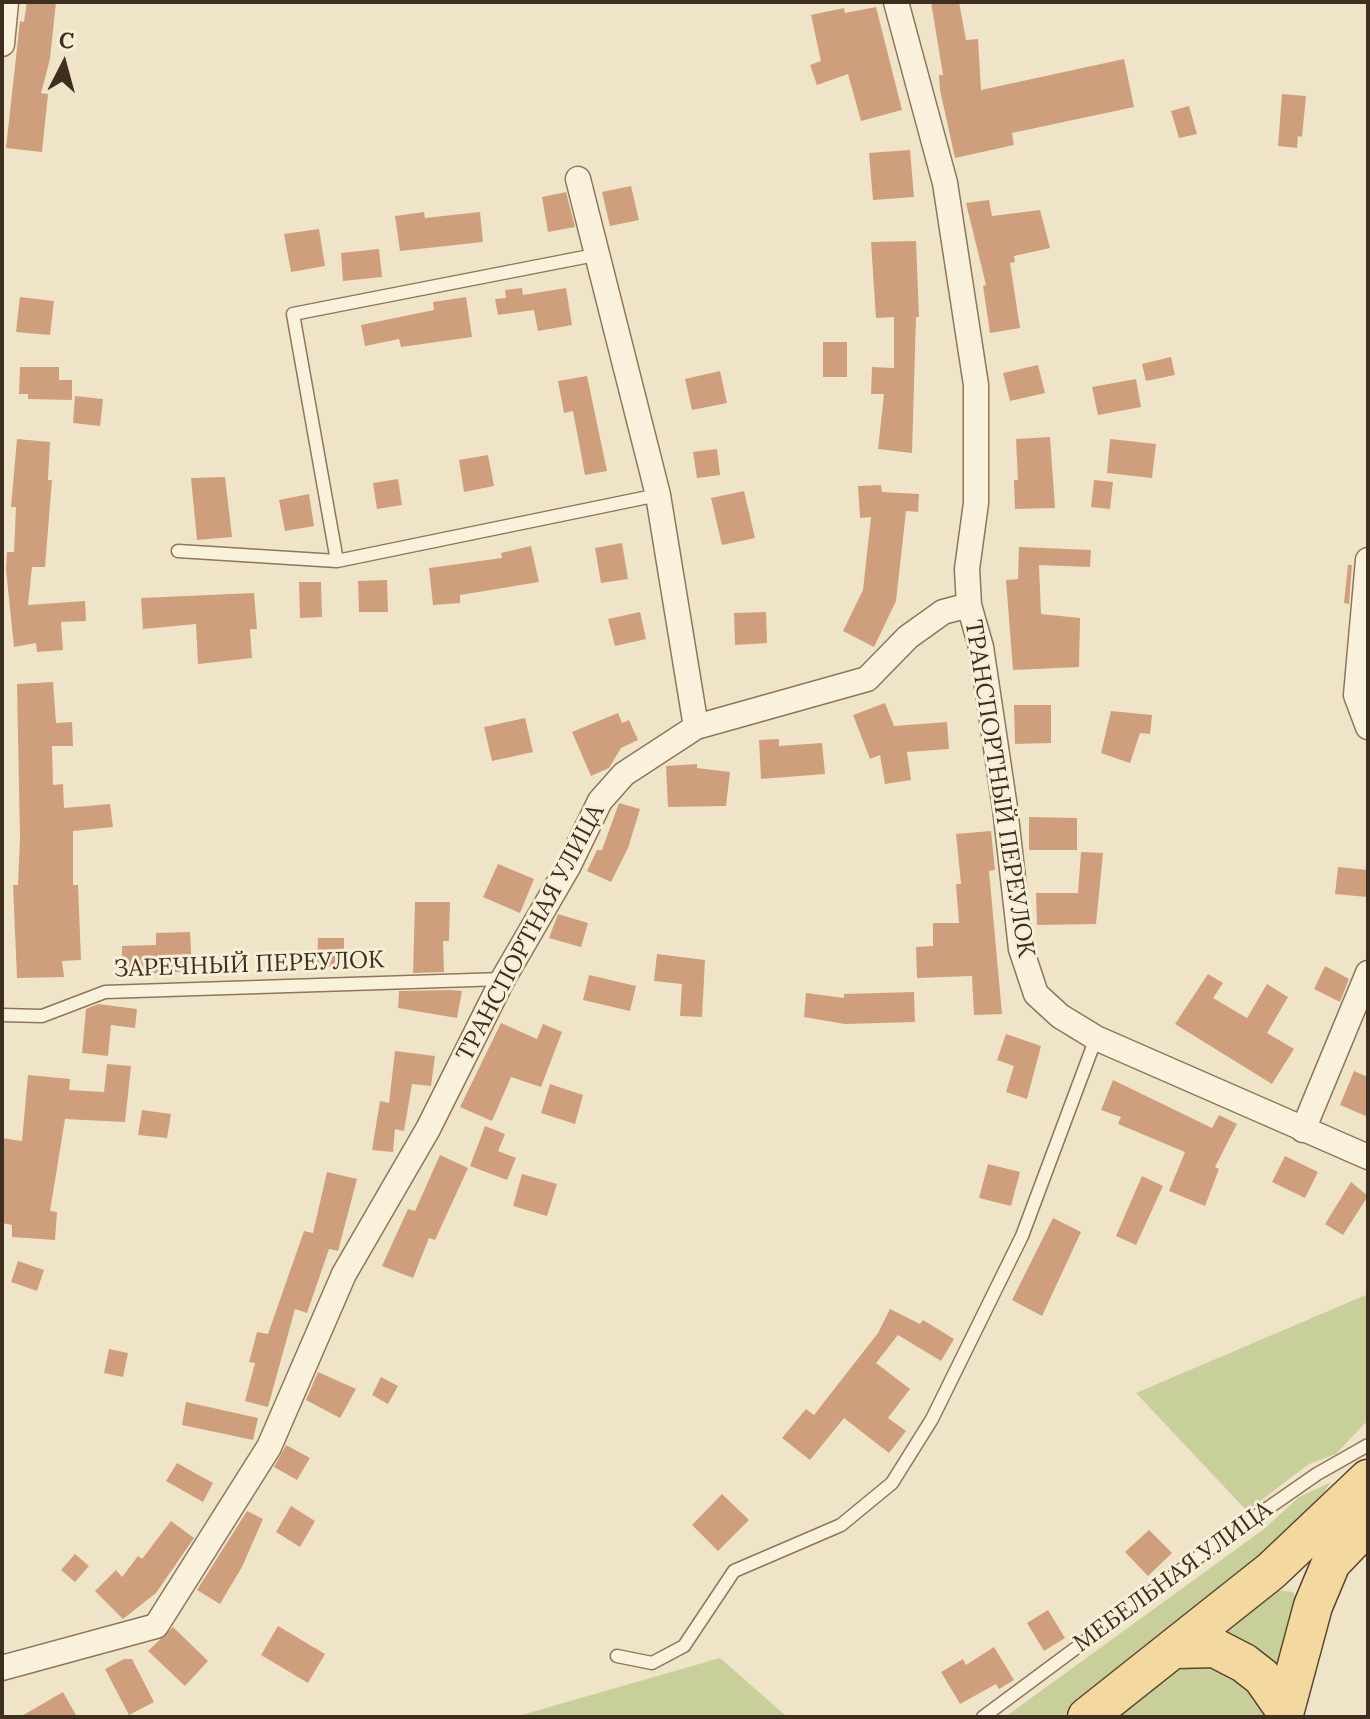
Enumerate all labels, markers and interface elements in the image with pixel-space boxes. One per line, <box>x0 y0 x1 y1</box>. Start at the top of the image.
north arrow <box>24 24 104 104</box>
text: С <box>58 25 75 55</box>
street label: ТРАНСПОРТНЫЙ ПЕРЕУЛОК <box>958 618 1040 960</box>
street label: ТРАНСПОРТНАЯ УЛИЦА <box>451 800 611 1066</box>
street label: ЗАРЕЧНЫЙ ПЕРЕУЛОК <box>113 946 385 984</box>
street label: МЕБЕЛЬНАЯ УЛИЦА <box>1068 1495 1278 1659</box>

